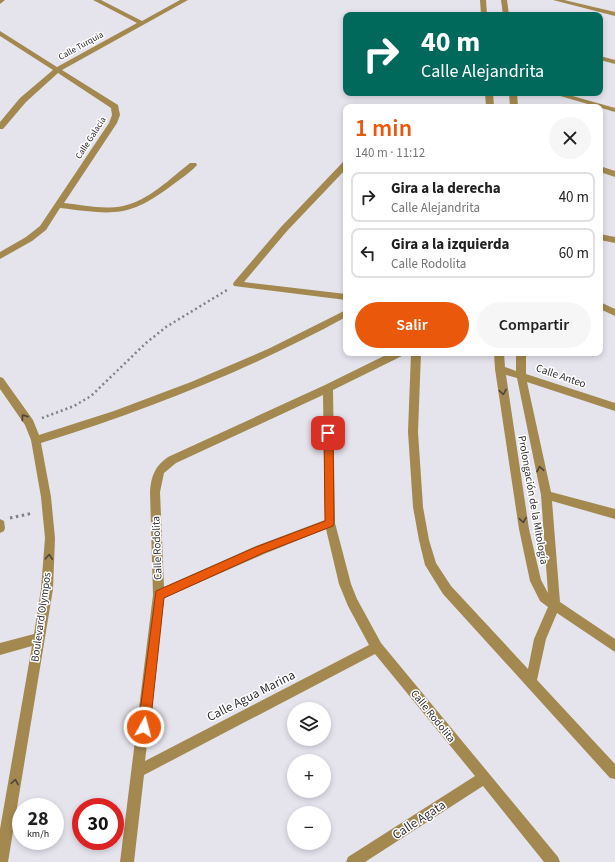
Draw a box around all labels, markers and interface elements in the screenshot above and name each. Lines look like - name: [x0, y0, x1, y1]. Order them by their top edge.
- text: 40 m: [421, 22, 480, 62]
- street label: Calle Turquia: [56, 28, 106, 64]
- icon: right: [355, 28, 407, 80]
- text: Calle Alejandrita: [421, 59, 544, 84]
- text: 1 min: [355, 111, 412, 146]
- street label: Calle Galacia: [72, 114, 110, 162]
- button: close: [549, 117, 591, 159]
- text: 140 m · 11:12: [355, 144, 425, 162]
- text: Gira a la derecha: [391, 178, 501, 199]
- icon: right: [357, 186, 379, 208]
- text: 40 m: [559, 187, 589, 208]
- text: Calle Alejandrita: [391, 199, 480, 217]
- text: Gira a la izquierda: [391, 234, 510, 255]
- icon: left: [357, 242, 379, 264]
- text: 60 m: [559, 243, 589, 264]
- text: Calle Rodolita: [391, 255, 466, 273]
- button: Salir: [355, 302, 469, 348]
- button: Compartir: [477, 302, 591, 348]
- street label: Calle Anteo: [534, 360, 588, 392]
- one-way arrow: [498, 389, 507, 395]
- one-way arrow: [22, 414, 29, 421]
- pin: [311, 416, 345, 450]
- icon: arrive: [317, 422, 339, 444]
- street label: Prolongación de la Mitología: [514, 434, 552, 566]
- one-way arrow: [537, 466, 545, 473]
- street label: Calle Rodolita: [148, 516, 166, 580]
- one-way arrow: [518, 517, 527, 523]
- one-way arrow: [44, 554, 53, 560]
- street label: Boulevard Olympos: [27, 571, 55, 663]
- street label: Calle Agua Marina: [204, 666, 298, 726]
- street label: Calle Rodolita: [407, 686, 459, 746]
- map controls: [287, 702, 331, 850]
- button: layers: [287, 702, 331, 746]
- position arrow: [123, 706, 165, 748]
- button: +: [287, 754, 331, 798]
- one-way arrow: [10, 779, 19, 785]
- street label: Calle Agata: [389, 796, 449, 844]
- speed limit sign: 30: [72, 798, 124, 850]
- text: 28: [27, 805, 49, 833]
- button: −: [287, 806, 331, 850]
- text: km/h: [27, 827, 49, 841]

